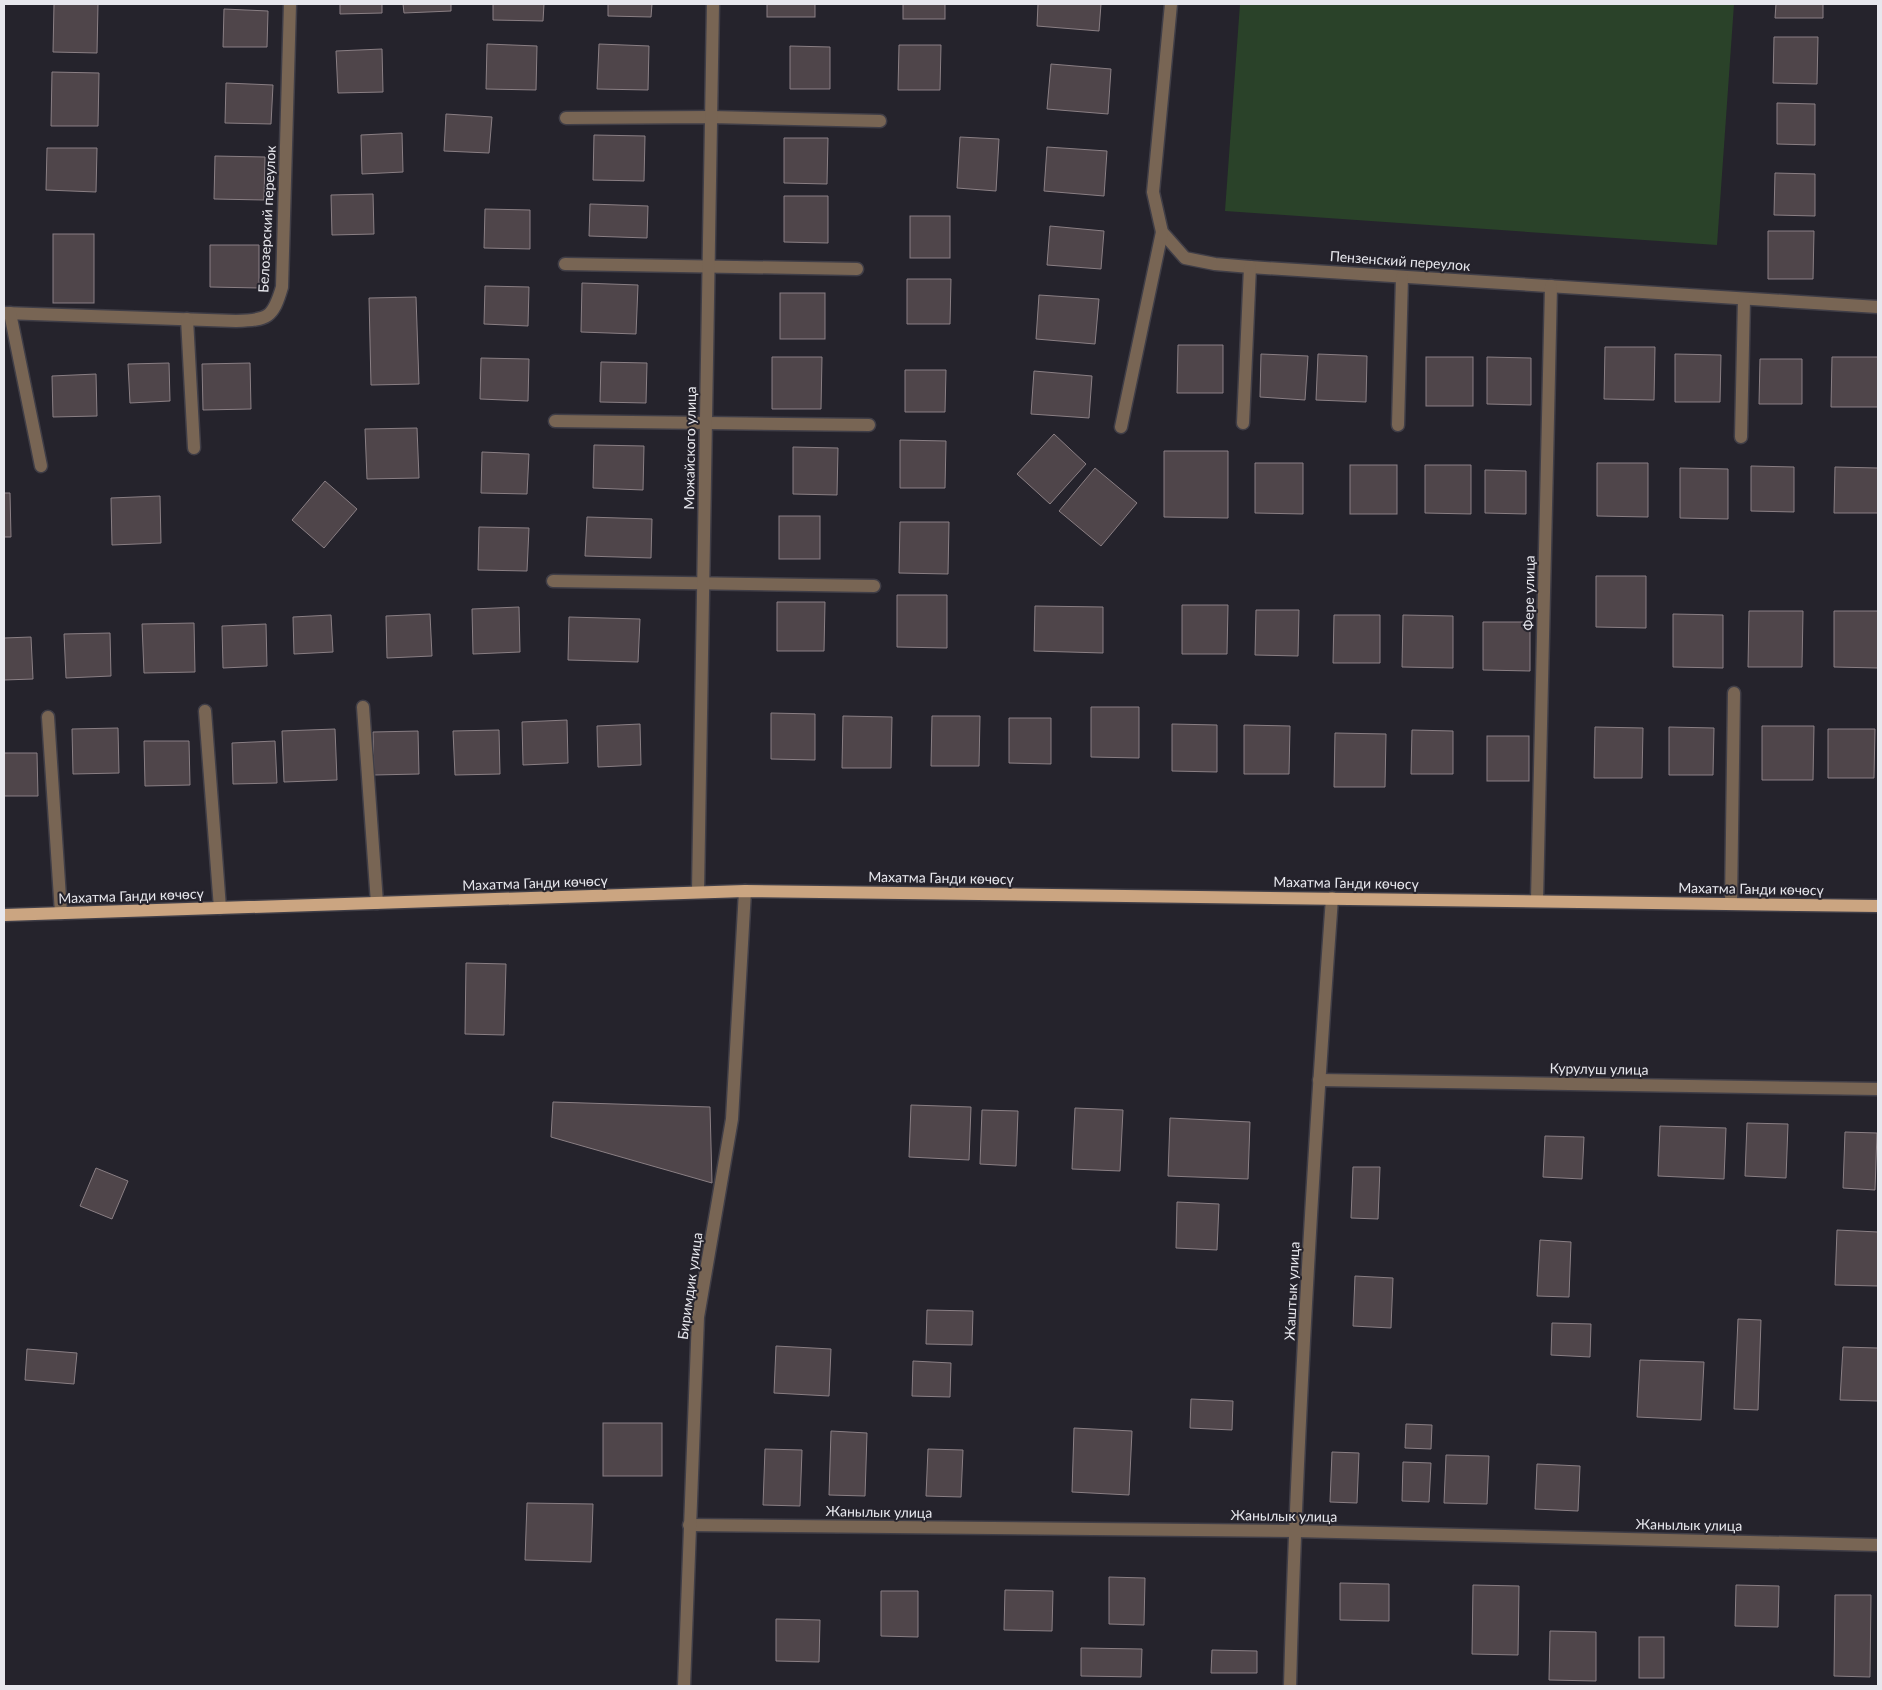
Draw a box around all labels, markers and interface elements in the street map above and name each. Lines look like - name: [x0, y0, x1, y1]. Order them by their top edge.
- street label: Белозерский переулок: [254, 144, 279, 293]
- street label: Пензенский переулок: [1329, 247, 1472, 274]
- street label: Можайского улица: [680, 386, 699, 510]
- street label: Фере улица: [1519, 555, 1538, 631]
- street label: Махатма Ганди көчөсү: [868, 868, 1015, 887]
- street label: Махатма Ганди көчөсү: [462, 871, 609, 894]
- street label: Махатма Ганди көчөсү: [1273, 873, 1420, 892]
- street label: Махатма Ганди көчөсү: [1678, 879, 1825, 898]
- street label: Махатма Ганди көчөсү: [58, 884, 205, 907]
- street label: Курулуш улица: [1549, 1059, 1649, 1078]
- street label: Биримдик улица: [674, 1231, 705, 1341]
- street label: Жаштык улица: [1280, 1241, 1303, 1341]
- street label: Жанылык улица: [826, 1502, 933, 1521]
- street label: Жанылык улица: [1231, 1506, 1338, 1525]
- street label: Жанылык улица: [1636, 1515, 1743, 1534]

